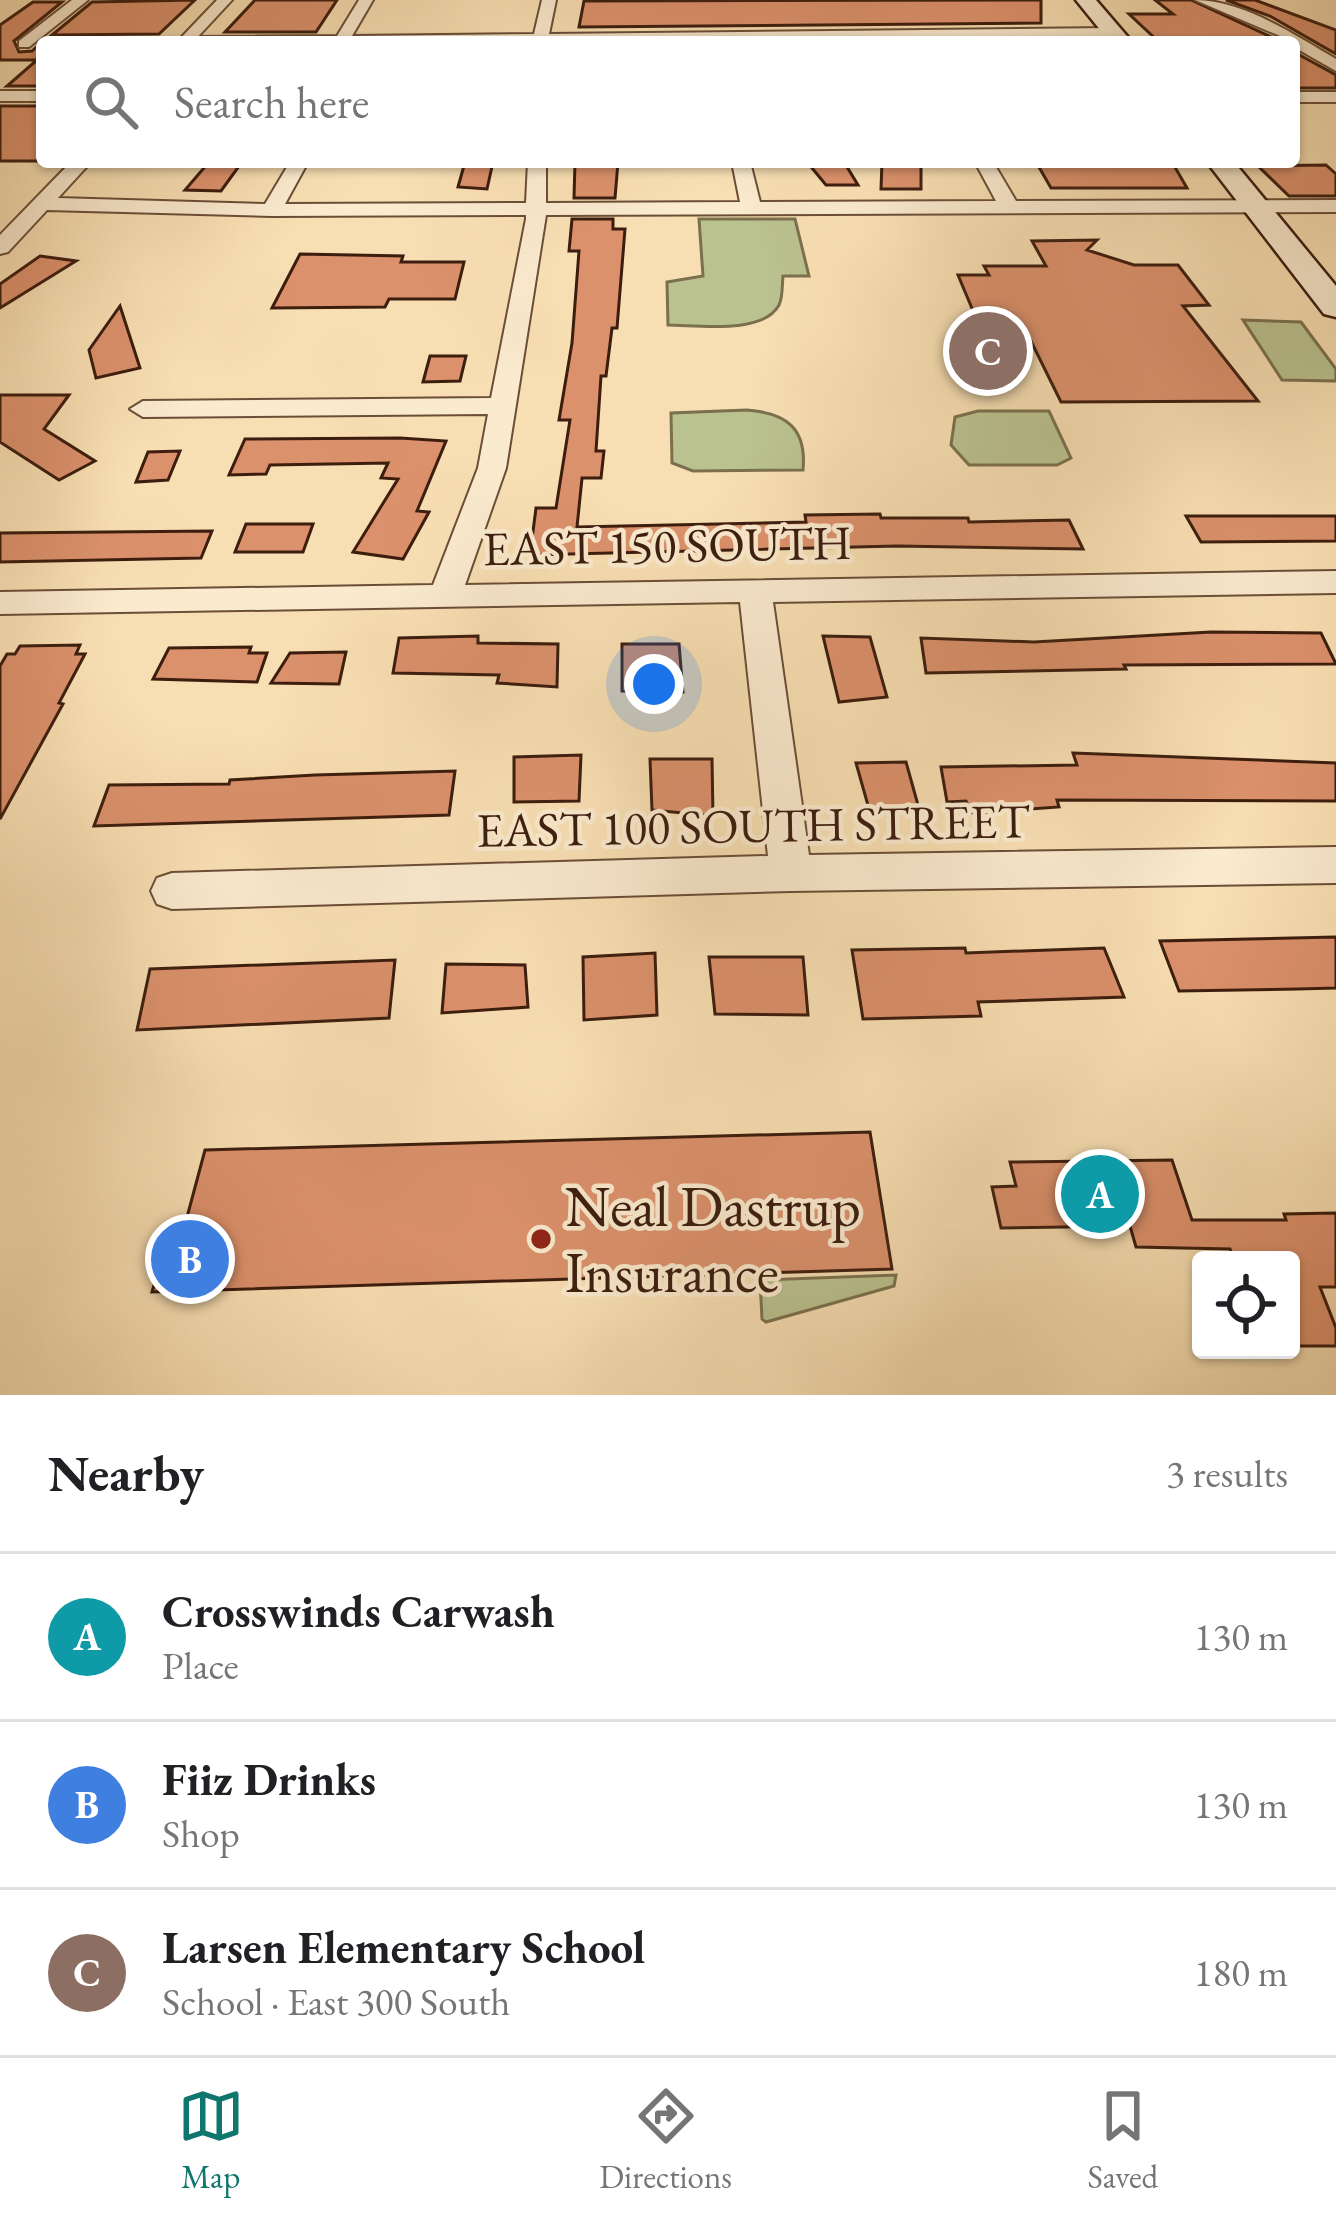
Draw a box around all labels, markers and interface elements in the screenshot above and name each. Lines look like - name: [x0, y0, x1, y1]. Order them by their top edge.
- search box: [36, 36, 1300, 168]
- icon: search: [78, 69, 144, 135]
- text: Search here: [174, 73, 369, 131]
- pin: C: [949, 306, 1027, 396]
- street label: EAST 150 SOUTH: [482, 511, 852, 579]
- your location: [624, 654, 684, 714]
- street label: EAST 100 SOUTH STREET: [476, 789, 1031, 861]
- pin: A: [1061, 1149, 1139, 1239]
- place label: Neal Dastrup Insurance: [565, 1169, 861, 1309]
- pin: B: [151, 1214, 229, 1304]
- marker: Neal Dastrup Insurance: [528, 1226, 554, 1252]
- map controls: [1192, 1251, 1300, 1359]
- button: locate: [1192, 1251, 1300, 1359]
- text: Nearby: [48, 1440, 204, 1506]
- text: 3 results: [1166, 1448, 1288, 1499]
- text: Crosswinds Carwash: [162, 1582, 555, 1640]
- text: A: [73, 1611, 101, 1662]
- text: 130 m: [1194, 1611, 1288, 1662]
- text: Place: [162, 1640, 239, 1691]
- text: Fiiz Drinks: [162, 1750, 376, 1808]
- text: B: [75, 1779, 99, 1830]
- text: 130 m: [1194, 1779, 1288, 1830]
- text: Shop: [162, 1808, 240, 1859]
- text: Larsen Elementary School: [162, 1918, 645, 1976]
- text: C: [73, 1947, 101, 1998]
- text: 180 m: [1194, 1947, 1288, 1998]
- text: School · East 300 South: [162, 1976, 510, 2027]
- tab: Map: [178, 2083, 244, 2198]
- tab: Directions: [599, 2083, 732, 2198]
- tab: Saved: [1088, 2083, 1158, 2198]

